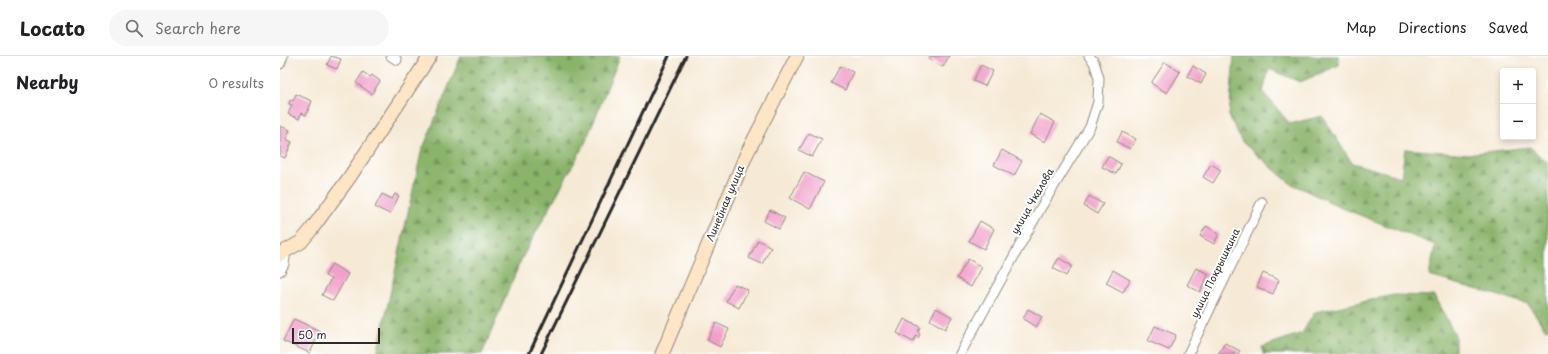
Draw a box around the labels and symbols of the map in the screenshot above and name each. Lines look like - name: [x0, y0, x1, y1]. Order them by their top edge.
- street label: Линейная улица: [702, 162, 748, 243]
- street label: улица Чкалова: [1007, 164, 1057, 237]
- street label: улица Покрышкина: [1186, 225, 1243, 320]
- scale bar: [292, 326, 380, 345]

